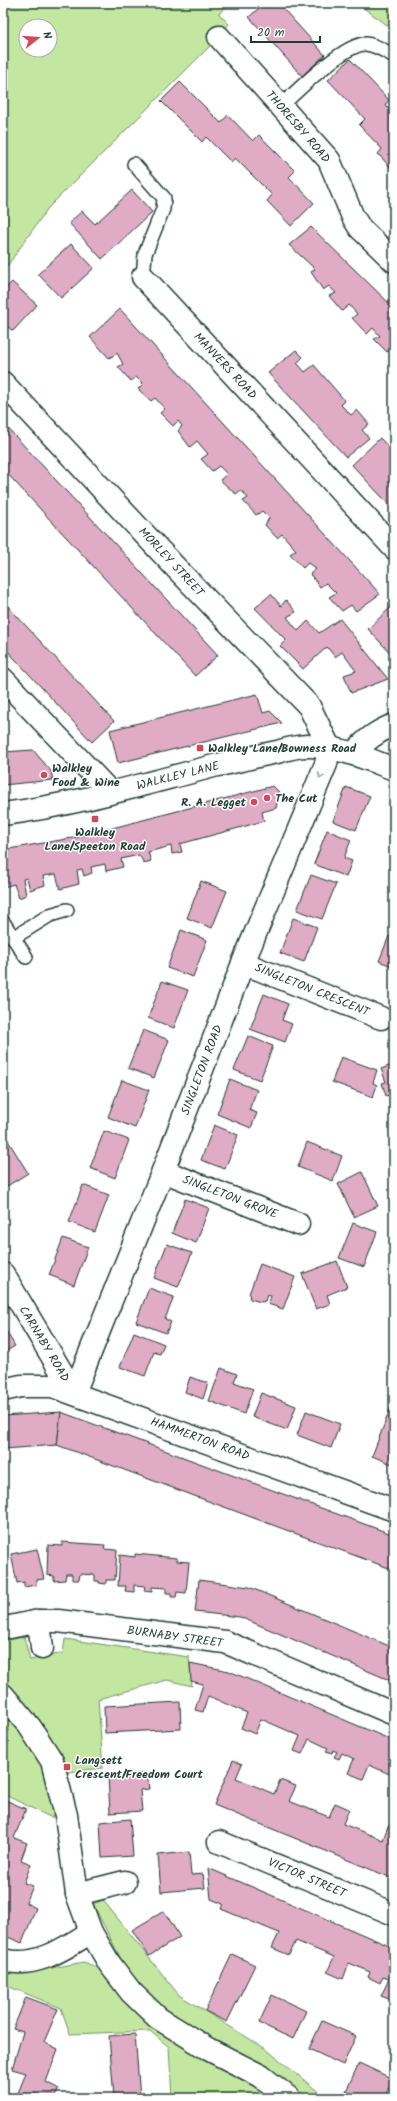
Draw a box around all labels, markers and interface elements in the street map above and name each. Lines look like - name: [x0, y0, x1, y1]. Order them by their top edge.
- north arrow: [18, 18, 58, 58]
- scale bar: [251, 18, 320, 44]
- text: 20 m: [257, 23, 285, 42]
- text: N: [37, 29, 56, 41]
- street label: THORESBY ROAD: [261, 86, 335, 168]
- street label: MANVERS ROAD: [189, 328, 261, 404]
- street label: MORLEY STREET: [134, 523, 209, 602]
- place label: Walkley Lane/Bowness Road: [208, 739, 357, 758]
- marker: Walkley Lane/Bowness Road: [195, 743, 205, 753]
- street label: WALKLEY LANE: [135, 756, 222, 795]
- place label: Walkley Food & Wine: [52, 759, 120, 792]
- marker: Walkley Food & Wine: [39, 770, 49, 780]
- one-way arrow: [318, 772, 326, 779]
- place label: The Cut: [275, 789, 318, 808]
- place label: R. A. Legget: [181, 793, 247, 812]
- marker: The Cut: [262, 793, 272, 803]
- marker: R. A. Legget: [249, 797, 259, 807]
- marker: Walkley Lane/Speeton Road: [90, 814, 100, 824]
- place label: Walkley Lane/Speeton Road: [45, 823, 146, 856]
- street label: SINGLETON CRESCENT: [252, 958, 374, 1022]
- street label: SINGLETON ROAD: [176, 1022, 228, 1118]
- street label: SINGLETON GROVE: [179, 1170, 281, 1224]
- street label: CARNABY ROAD: [14, 1302, 74, 1386]
- street label: HAMMERTON ROAD: [148, 1412, 253, 1466]
- street label: BURNABY STREET: [126, 1621, 226, 1653]
- place label: Langsett Crescent/Freedom Court: [75, 1751, 203, 1784]
- marker: Langsett Crescent/Freedom Court: [62, 1762, 72, 1772]
- street label: VICTOR STREET: [265, 1853, 350, 1904]

